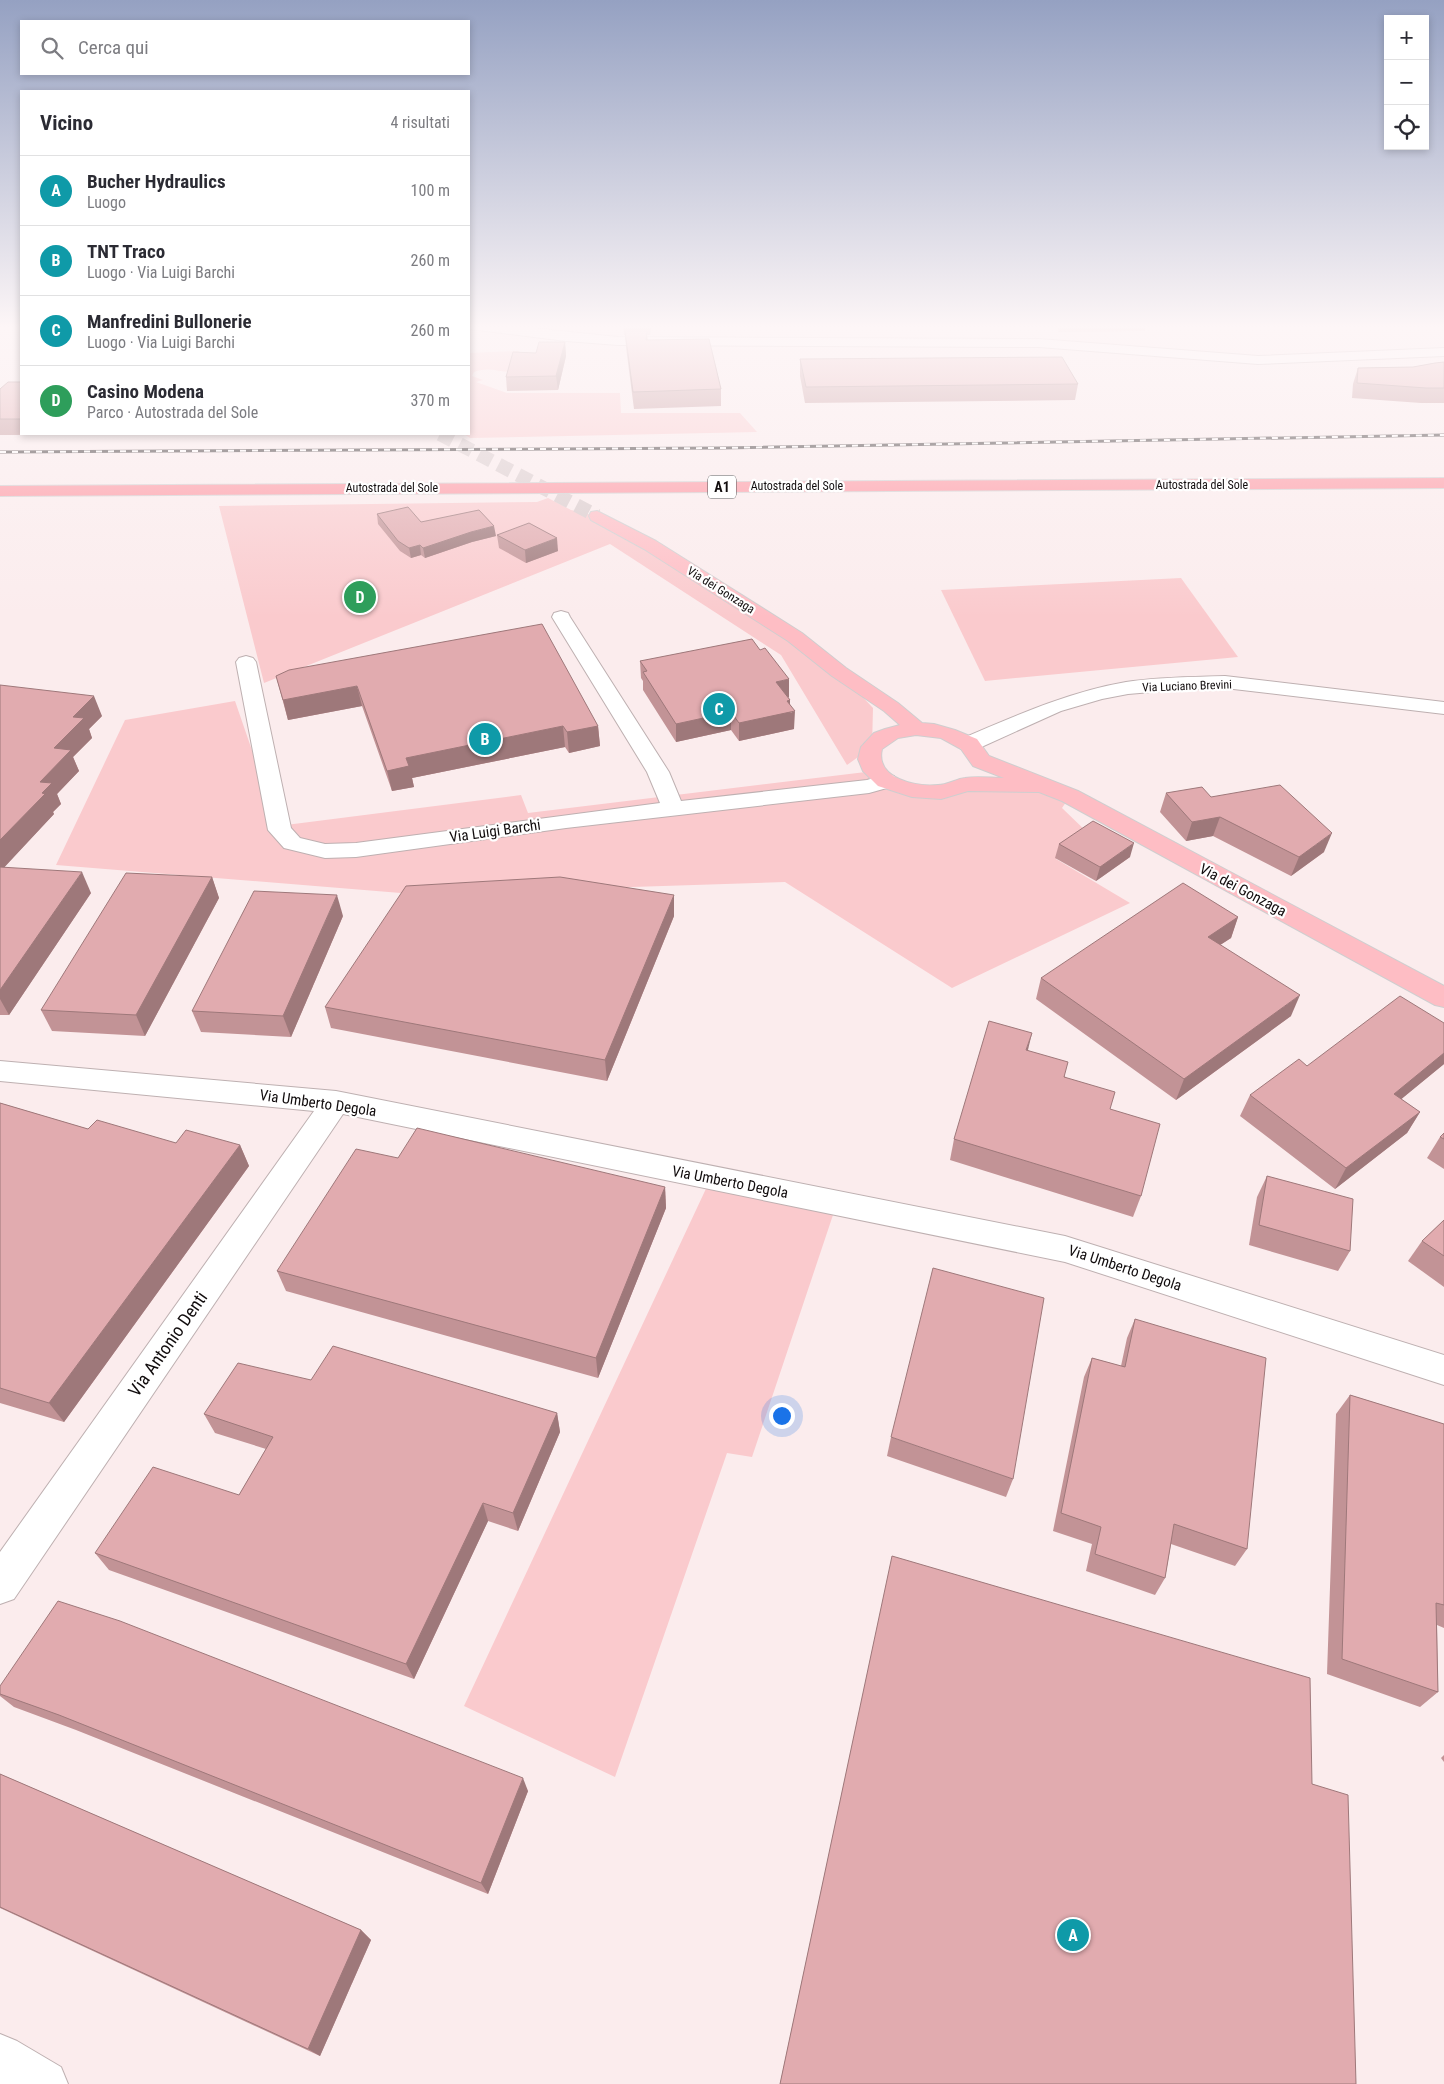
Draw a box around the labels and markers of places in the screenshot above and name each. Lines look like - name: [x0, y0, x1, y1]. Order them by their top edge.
- pin: D: [344, 578, 376, 616]
- pin: C: [703, 690, 735, 728]
- pin: B: [469, 720, 501, 758]
- pin: A: [1057, 1916, 1089, 1954]

